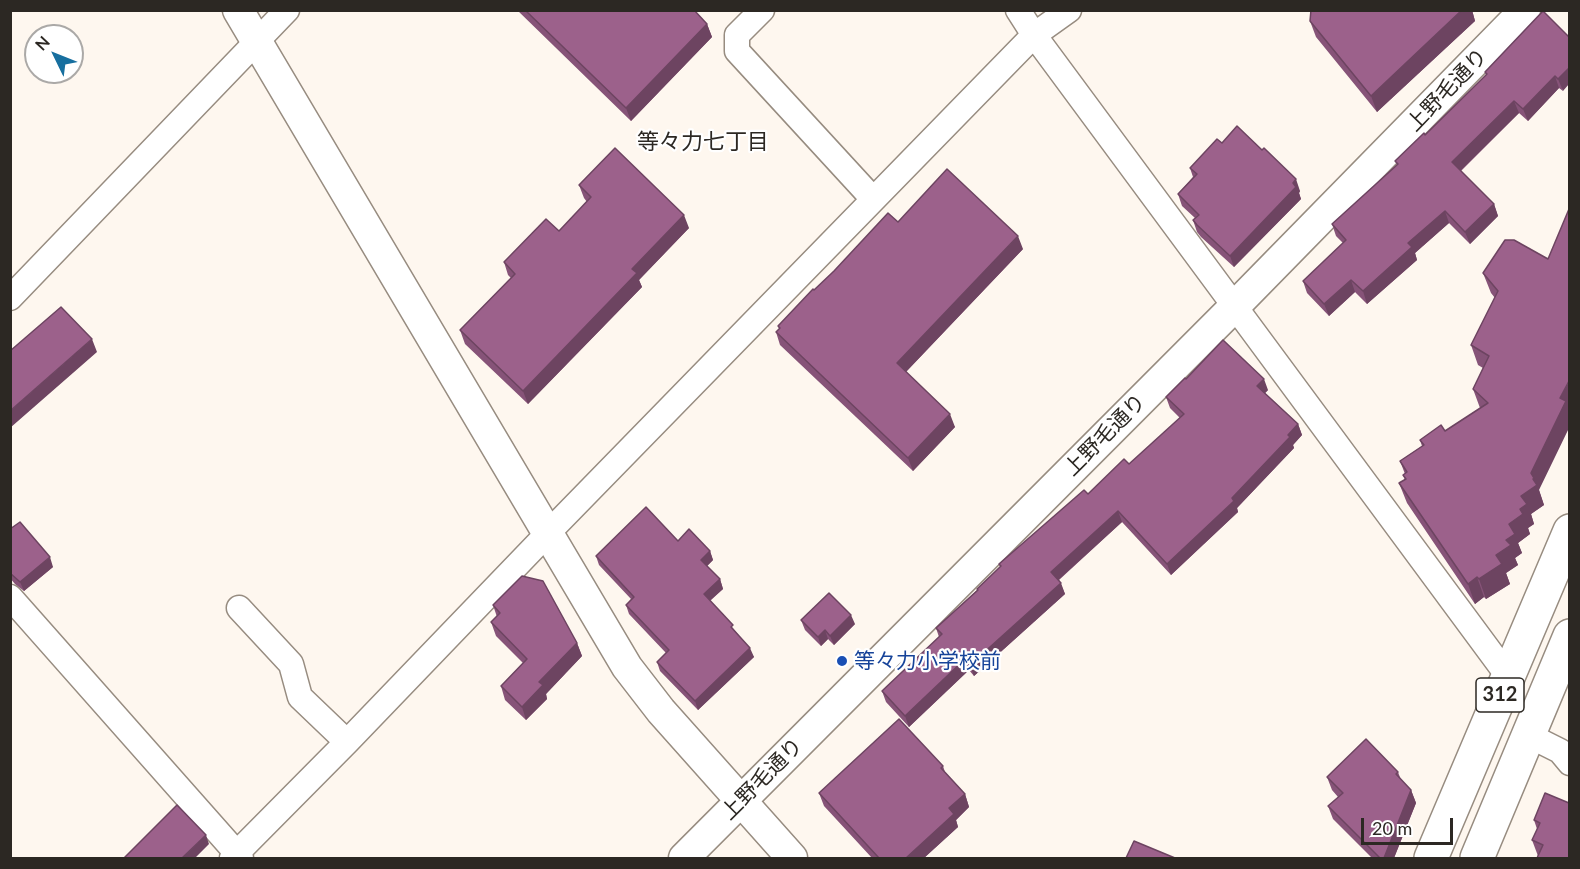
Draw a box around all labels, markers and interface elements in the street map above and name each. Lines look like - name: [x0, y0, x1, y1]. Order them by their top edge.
- north arrow: [24, 24, 84, 84]
- text: N: [31, 32, 53, 54]
- street label: 上野毛通り: [1401, 43, 1493, 137]
- district label: 等々力七丁目: [637, 129, 769, 155]
- street label: 上野毛通り: [1059, 389, 1151, 481]
- place label: 等々力小学校前: [854, 648, 1001, 674]
- marker: 等々力小学校前: [835, 654, 849, 668]
- road number: 312: [1476, 678, 1524, 712]
- street label: 上野毛通り: [716, 733, 808, 825]
- scale bar: [1364, 806, 1456, 844]
- text: 20 m: [1372, 817, 1412, 839]

